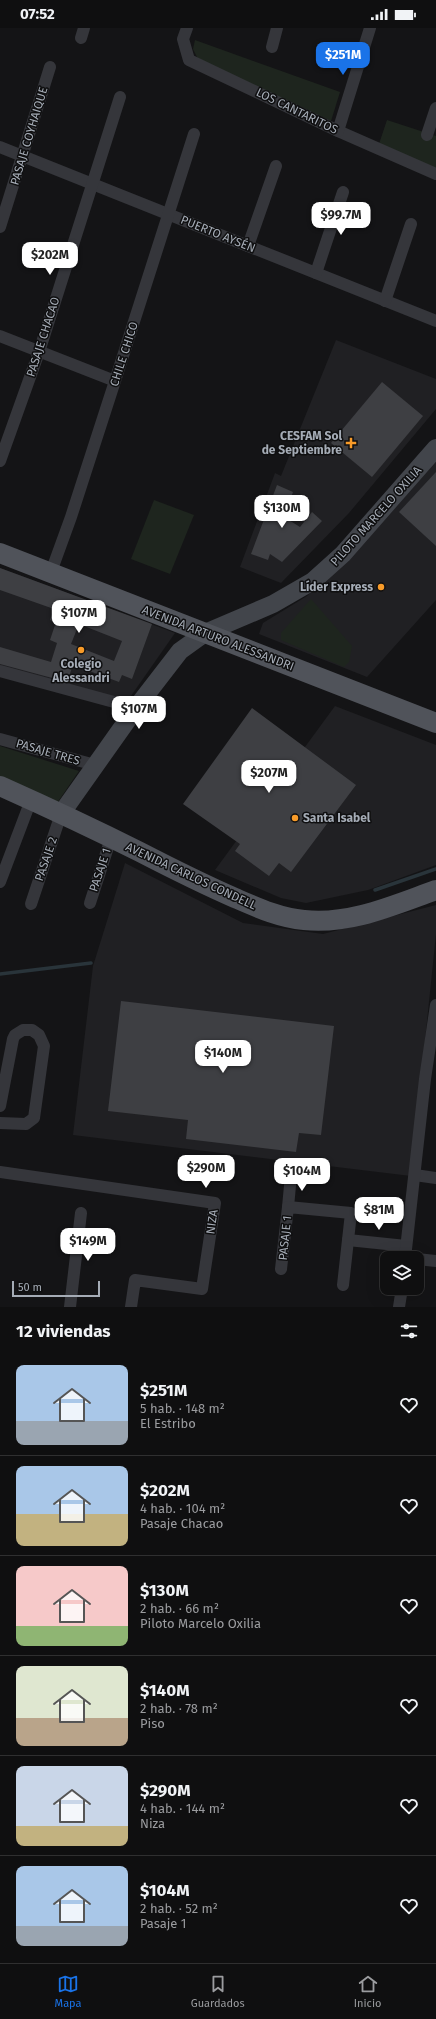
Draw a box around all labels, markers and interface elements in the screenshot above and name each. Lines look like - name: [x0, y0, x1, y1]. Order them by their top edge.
- text: 07:52: [20, 5, 55, 23]
- pin: $251M: [315, 42, 371, 76]
- text: $251M: [325, 47, 361, 62]
- street label: PASAJE COYHAIQUE: [7, 85, 51, 187]
- street label: LOS CANTARITOS: [254, 85, 341, 137]
- pin: $99.7M: [308, 202, 374, 236]
- text: $99.7M: [321, 207, 361, 222]
- street label: PUERTO AYSÉN: [179, 212, 258, 255]
- pin: $202M: [22, 242, 78, 276]
- text: $202M: [31, 247, 69, 262]
- street label: PASAJE CHACAO: [23, 295, 63, 379]
- street label: CHILE CHICO: [107, 320, 141, 388]
- place label: CESFAM Sol de Septiembre: [262, 429, 342, 457]
- marker: CESFAM Sol de Septiembre: [345, 437, 357, 449]
- street label: PILOTO MARCELO OXILIA: [328, 463, 424, 569]
- pin: $130M: [254, 495, 310, 529]
- text: $130M: [263, 500, 301, 515]
- place label: Líder Express: [300, 580, 373, 594]
- marker: Líder Express: [376, 582, 386, 592]
- pin: $107M: [51, 600, 107, 634]
- street label: AVENIDA ARTURO ALESSANDRI: [140, 603, 296, 673]
- text: $107M: [61, 605, 97, 620]
- marker: Colegio Alessandri: [76, 645, 86, 655]
- place label: Colegio Alessandri: [51, 657, 110, 685]
- pin: $107M: [111, 696, 167, 730]
- text: $107M: [121, 701, 157, 716]
- street label: PASAJE TRES: [14, 736, 82, 768]
- pin: $207M: [241, 760, 297, 794]
- text: $207M: [250, 765, 288, 780]
- place label: Santa Isabel: [303, 811, 371, 825]
- marker: Santa Isabel: [290, 813, 300, 823]
- street label: PASAJE 2: [32, 835, 60, 883]
- street label: AVENIDA CARLOS CONDELL: [123, 840, 259, 912]
- street label: PASAJE 1: [86, 846, 114, 894]
- pin: $140M: [195, 1040, 251, 1074]
- text: $140M: [204, 1045, 242, 1060]
- pin: $290M: [178, 1155, 234, 1189]
- pin: $104M: [274, 1158, 330, 1192]
- text: $290M: [187, 1160, 225, 1175]
- text: $104M: [283, 1163, 321, 1178]
- pin: $81M: [355, 1197, 403, 1231]
- text: $81M: [364, 1202, 394, 1217]
- street label: NIZA: [203, 1209, 221, 1235]
- street label: PASAJE 1: [276, 1215, 294, 1261]
- pin: $149M: [60, 1228, 116, 1262]
- text: $149M: [69, 1233, 107, 1248]
- map controls: [380, 1251, 424, 1295]
- button: layers: [380, 1251, 424, 1295]
- scale bar: [12, 1279, 100, 1298]
- text: 50 m: [18, 1281, 42, 1294]
- icon: filters: [398, 1320, 420, 1342]
- text: 12 viviendas: [16, 1321, 111, 1342]
- text: $251M: [140, 1380, 187, 1401]
- icon: home: [48, 1381, 96, 1429]
- icon: heart: [398, 1394, 420, 1416]
- text: 5 hab. · 148 m²: [140, 1401, 225, 1416]
- text: El Estribo: [140, 1416, 196, 1431]
- text: $202M: [140, 1480, 190, 1501]
- icon: home: [48, 1482, 96, 1530]
- icon: heart: [398, 1495, 420, 1517]
- text: 4 hab. · 104 m²: [140, 1501, 225, 1516]
- text: Pasaje Chacao: [140, 1516, 223, 1531]
- text: $130M: [140, 1580, 189, 1601]
- icon: home: [48, 1582, 96, 1630]
- icon: heart: [398, 1595, 420, 1617]
- text: 2 hab. · 66 m²: [140, 1601, 219, 1616]
- text: Piloto Marcelo Oxilia: [140, 1616, 261, 1631]
- text: $140M: [140, 1680, 190, 1701]
- icon: home: [48, 1682, 96, 1730]
- icon: heart: [398, 1695, 420, 1717]
- text: 2 hab. · 78 m²: [140, 1701, 218, 1716]
- text: Piso: [140, 1716, 165, 1731]
- text: $290M: [140, 1780, 191, 1801]
- icon: home: [48, 1782, 96, 1830]
- icon: heart: [398, 1795, 420, 1817]
- text: 4 hab. · 144 m²: [140, 1801, 225, 1816]
- text: Niza: [140, 1816, 165, 1831]
- text: $104M: [140, 1880, 190, 1901]
- icon: home: [48, 1882, 96, 1930]
- icon: heart: [398, 1895, 420, 1917]
- text: 2 hab. · 52 m²: [140, 1901, 218, 1916]
- text: Pasaje 1: [140, 1916, 186, 1931]
- tab: Mapa: [55, 1973, 82, 2010]
- tab: Guardados: [191, 1973, 245, 2010]
- tab: Inicio: [354, 1973, 381, 2010]

